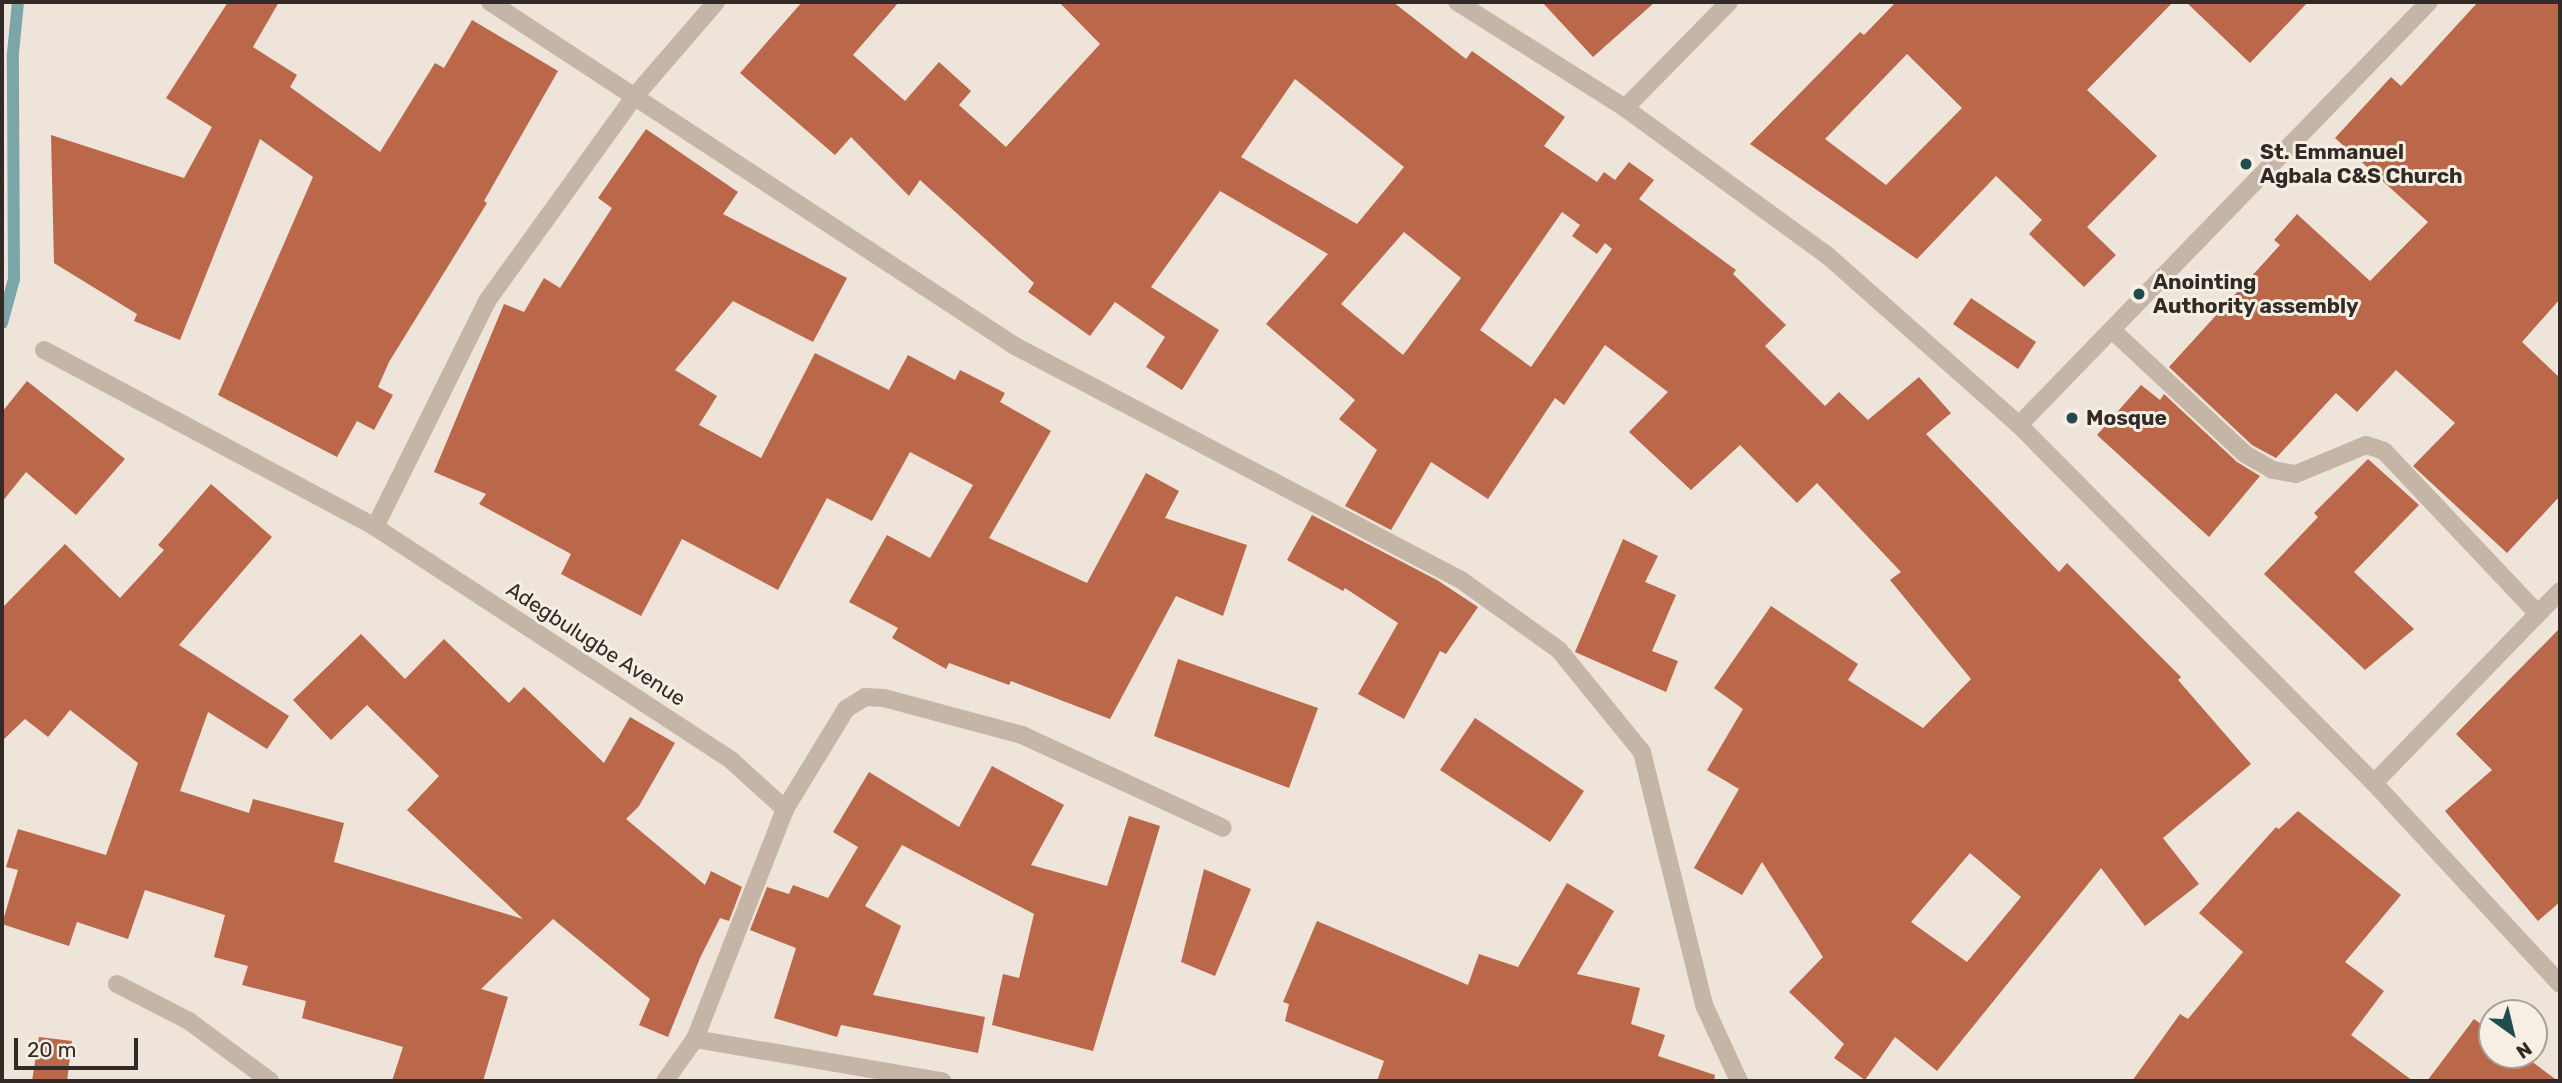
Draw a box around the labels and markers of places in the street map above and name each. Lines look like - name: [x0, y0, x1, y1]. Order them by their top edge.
- place label: St. Emmanuel Agbala C&S Church: [2260, 139, 2463, 189]
- marker: St. Emmanuel Agbala C&S Church: [2238, 156, 2254, 172]
- place label: Anointing Authority assembly: [2153, 269, 2359, 319]
- marker: Anointing Authority assembly: [2131, 286, 2147, 302]
- place label: Mosque: [2086, 405, 2167, 431]
- marker: Mosque: [2064, 410, 2080, 426]

